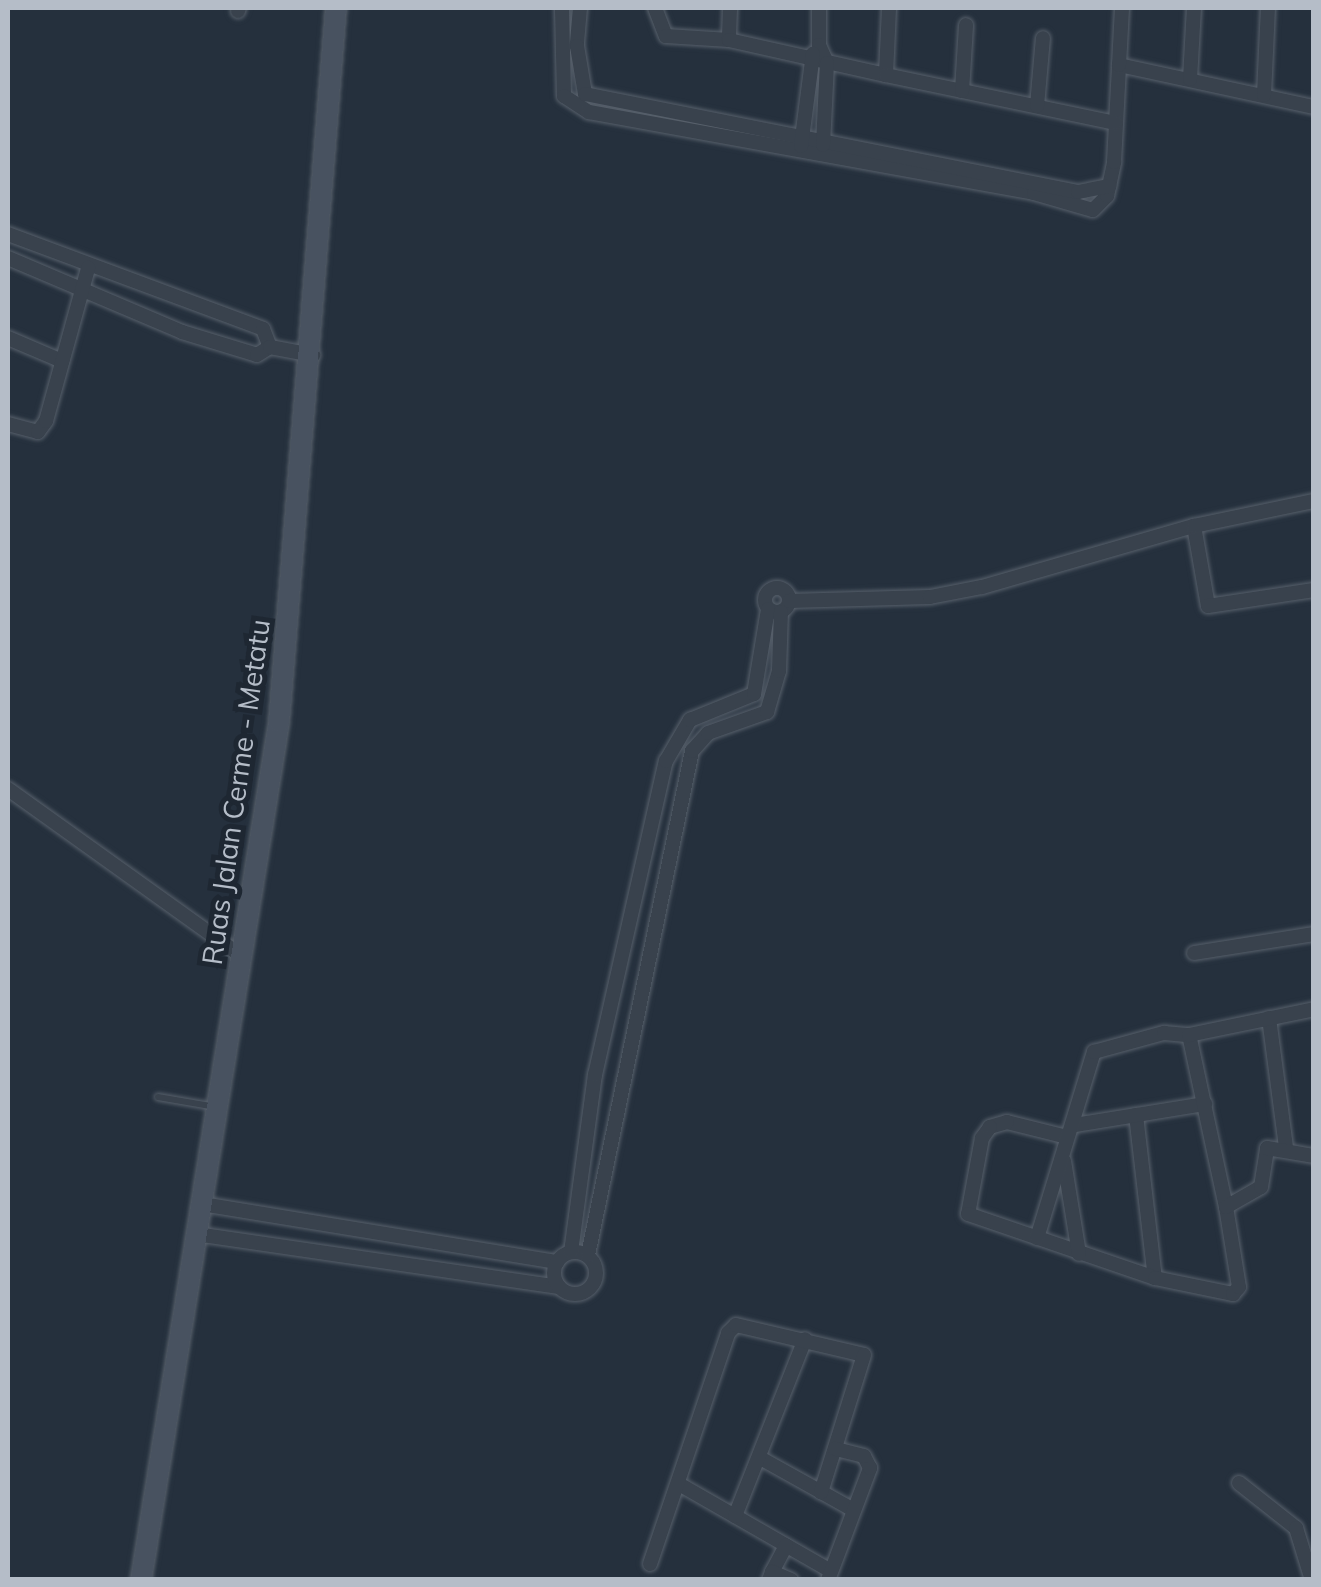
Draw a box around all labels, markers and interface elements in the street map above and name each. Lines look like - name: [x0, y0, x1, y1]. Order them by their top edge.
- street label: Ruas Jalan Cerme - Metatu: [195, 617, 277, 967]

